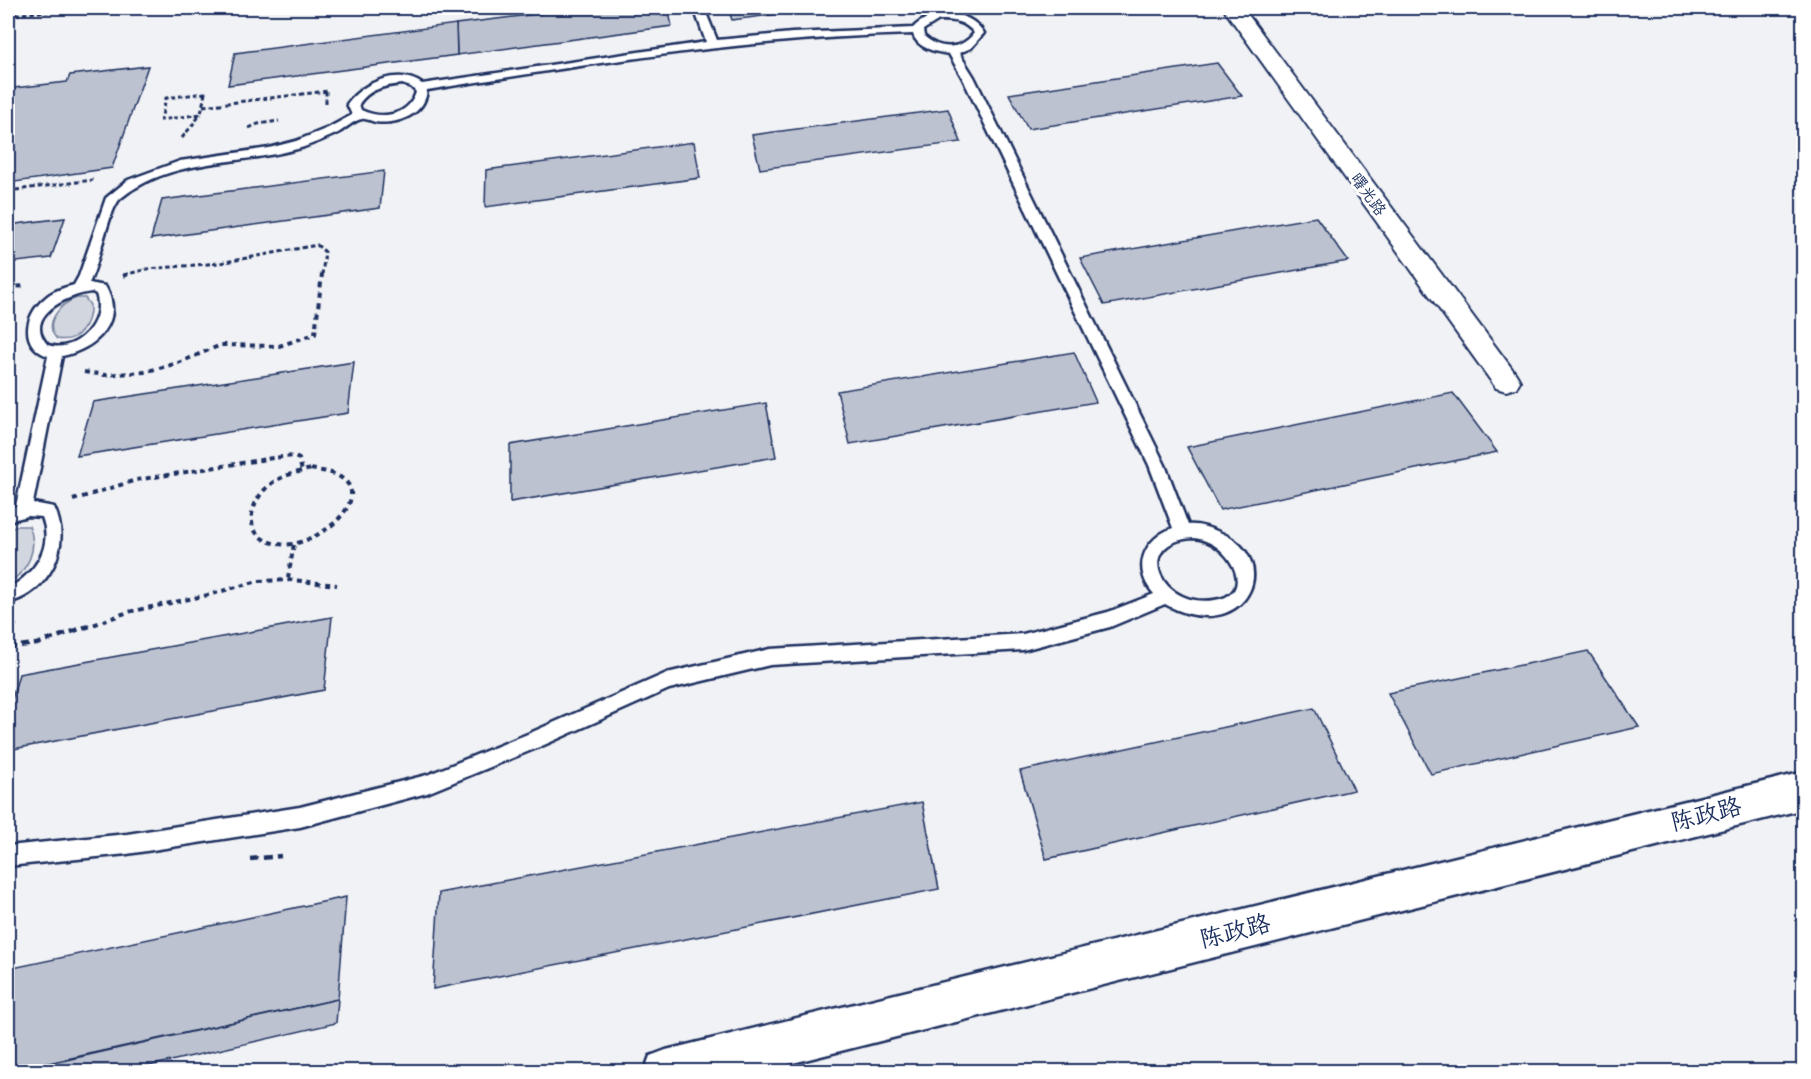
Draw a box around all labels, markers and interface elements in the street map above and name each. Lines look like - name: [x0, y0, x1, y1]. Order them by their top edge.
- street label: 曙光路: [1344, 169, 1390, 222]
- street label: 陈政路: [1668, 792, 1746, 842]
- street label: 陈政路: [1197, 909, 1275, 959]

